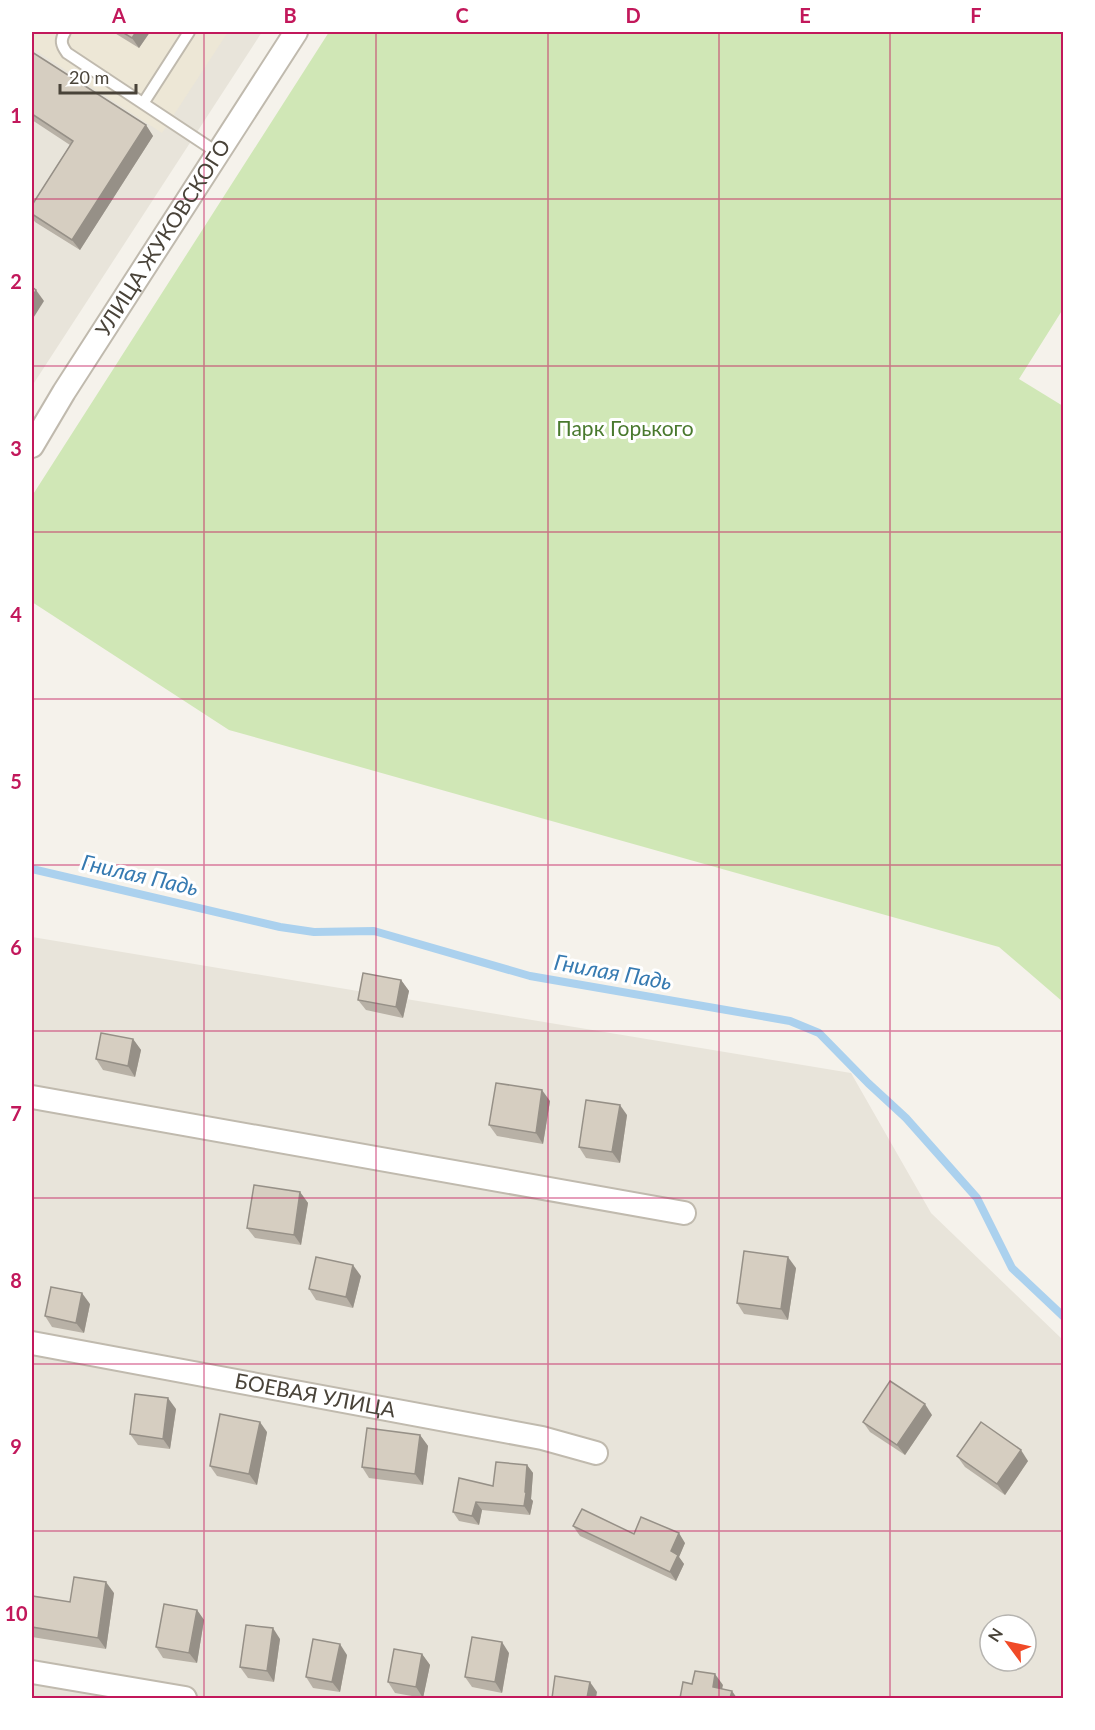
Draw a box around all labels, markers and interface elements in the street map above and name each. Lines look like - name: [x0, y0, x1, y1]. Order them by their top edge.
- text: A: [111, 3, 126, 27]
- text: B: [283, 3, 297, 27]
- text: C: [455, 3, 469, 27]
- text: D: [625, 3, 641, 27]
- text: E: [799, 3, 811, 27]
- text: F: [970, 3, 982, 27]
- scale bar: [60, 57, 136, 95]
- text: 20 m: [69, 66, 109, 88]
- text: 1: [10, 103, 22, 127]
- street label: УЛИЦА ЖУКОВСКОГО: [89, 134, 235, 340]
- text: 2: [10, 269, 22, 293]
- park label: Парк Горького: [556, 415, 694, 440]
- text: 3: [10, 436, 22, 460]
- text: 4: [10, 602, 22, 626]
- text: 5: [10, 769, 22, 793]
- water label: Гнилая Падь: [79, 848, 201, 901]
- text: 6: [10, 935, 22, 959]
- water label: Гнилая Падь: [552, 948, 674, 995]
- text: 7: [10, 1101, 22, 1125]
- text: 8: [10, 1268, 22, 1292]
- street label: БОЕВАЯ УЛИЦА: [233, 1367, 398, 1422]
- text: 9: [10, 1434, 22, 1458]
- text: 10: [4, 1601, 28, 1625]
- north arrow: [978, 1613, 1038, 1673]
- text: N: [984, 1624, 1006, 1645]

